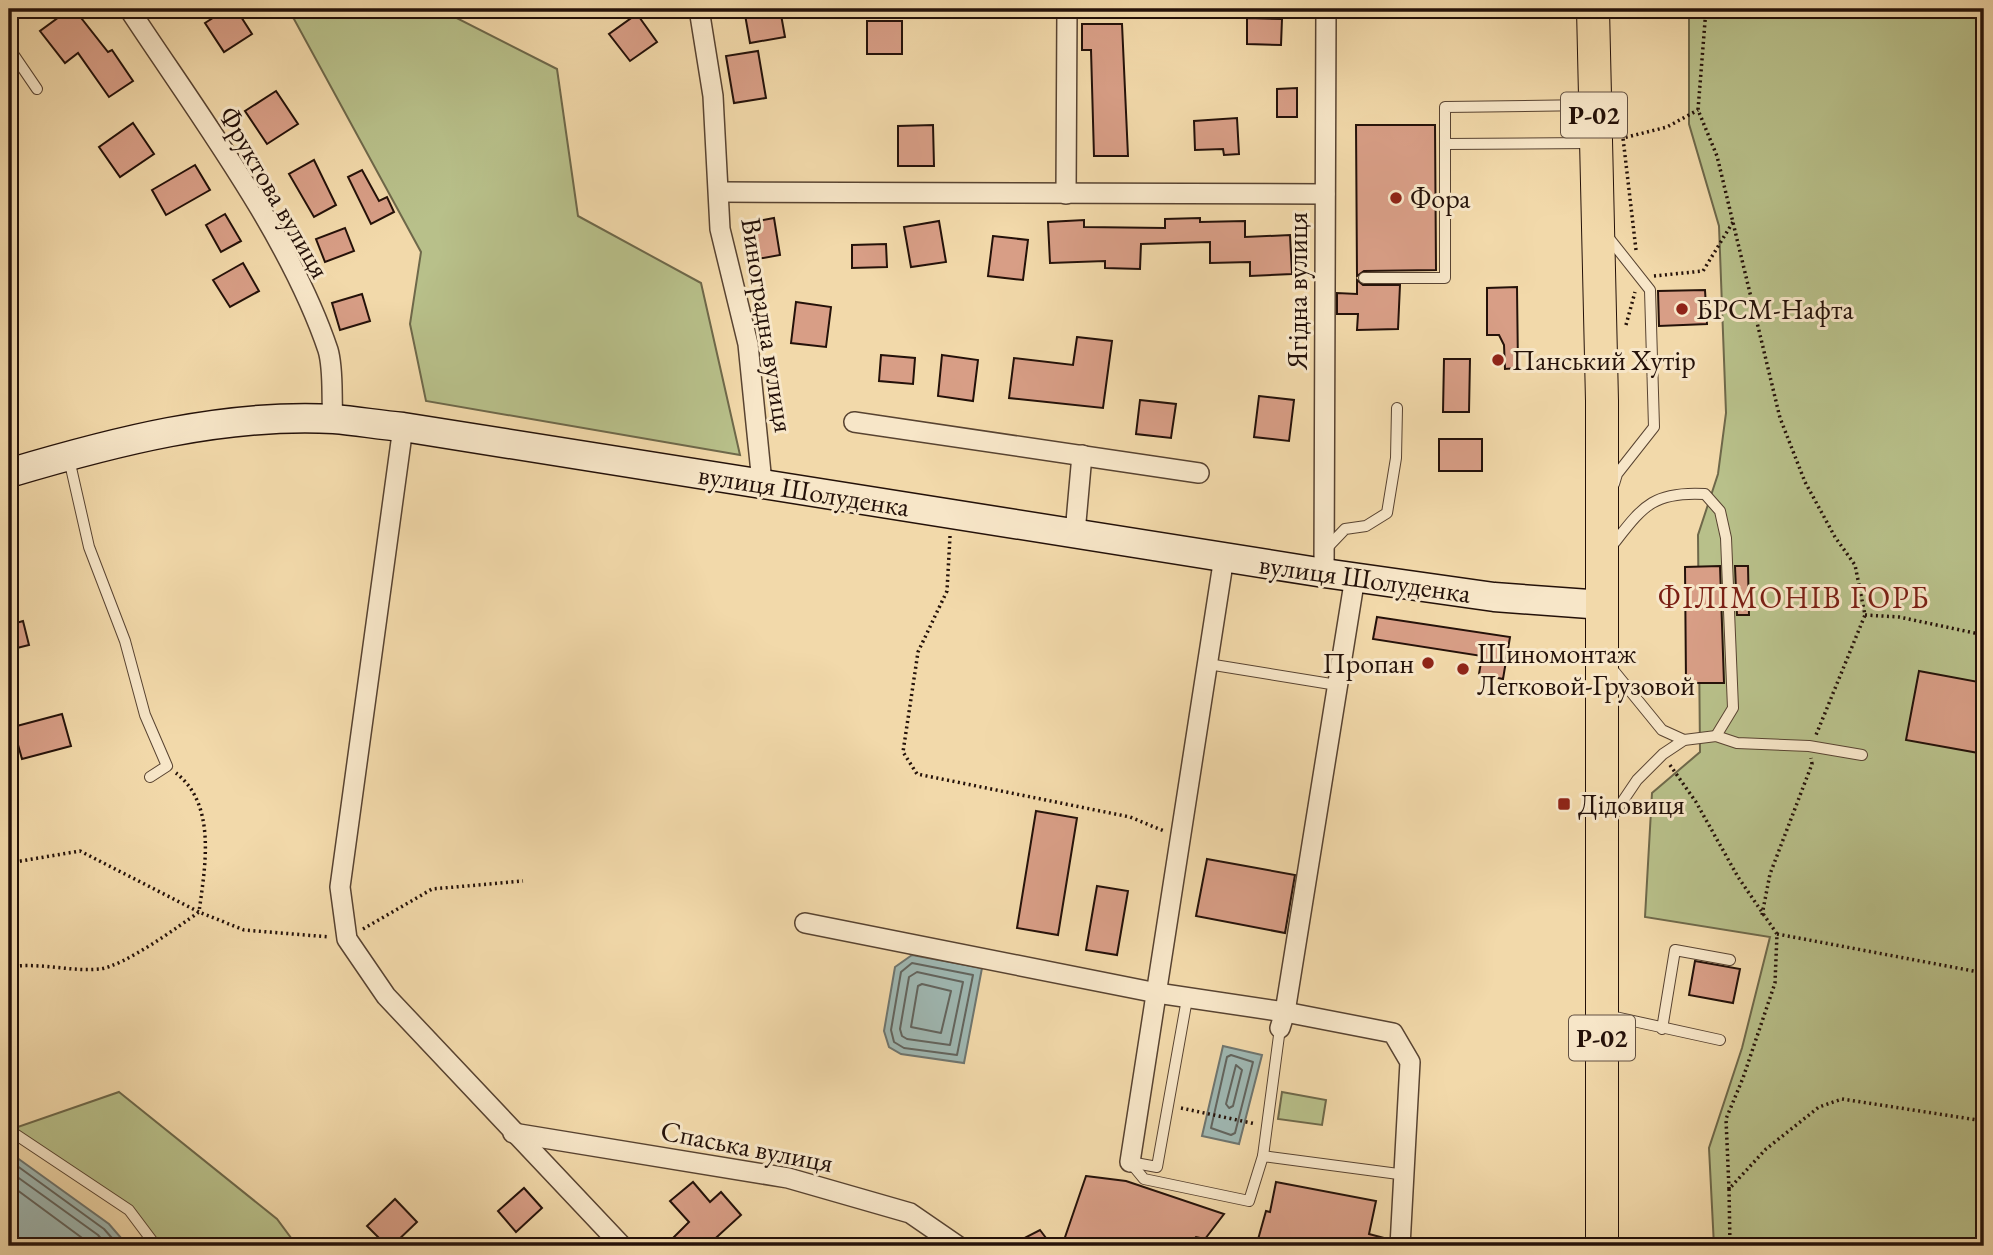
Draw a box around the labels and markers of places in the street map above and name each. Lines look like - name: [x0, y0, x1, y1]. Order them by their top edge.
- place label: Фора: [1410, 180, 1471, 216]
- marker: Фора: [1388, 190, 1404, 206]
- place label: БРСМ-Нафта: [1696, 291, 1854, 327]
- marker: БРСМ-Нафта: [1674, 301, 1690, 317]
- place label: Панський Хутір: [1512, 342, 1696, 378]
- marker: Панський Хутір: [1490, 352, 1506, 368]
- place label: Шиномонтаж Легковой-Грузовой: [1477, 635, 1695, 703]
- place label: Пропан: [1323, 645, 1414, 681]
- marker: Пропан: [1420, 655, 1436, 671]
- marker: Шиномонтаж Легковой-Грузовой: [1455, 661, 1471, 677]
- place label: Дідовиця: [1578, 786, 1685, 822]
- marker: Дідовиця: [1556, 796, 1572, 812]

